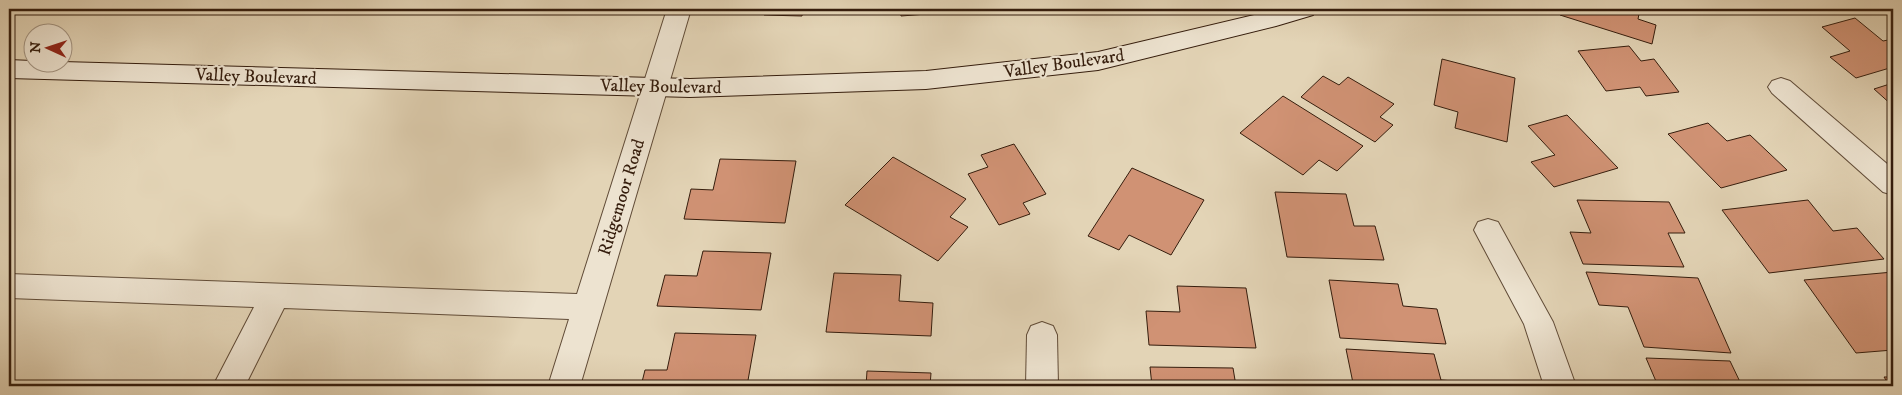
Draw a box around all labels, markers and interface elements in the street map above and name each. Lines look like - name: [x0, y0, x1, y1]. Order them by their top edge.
- north arrow: [22, 22, 72, 72]
- text: N: [27, 41, 45, 54]
- street label: Valley Boulevard: [1002, 45, 1126, 83]
- street label: Valley Boulevard: [194, 64, 317, 90]
- street label: Valley Boulevard: [599, 75, 722, 99]
- street label: Ridgemoor Road: [594, 136, 650, 258]

